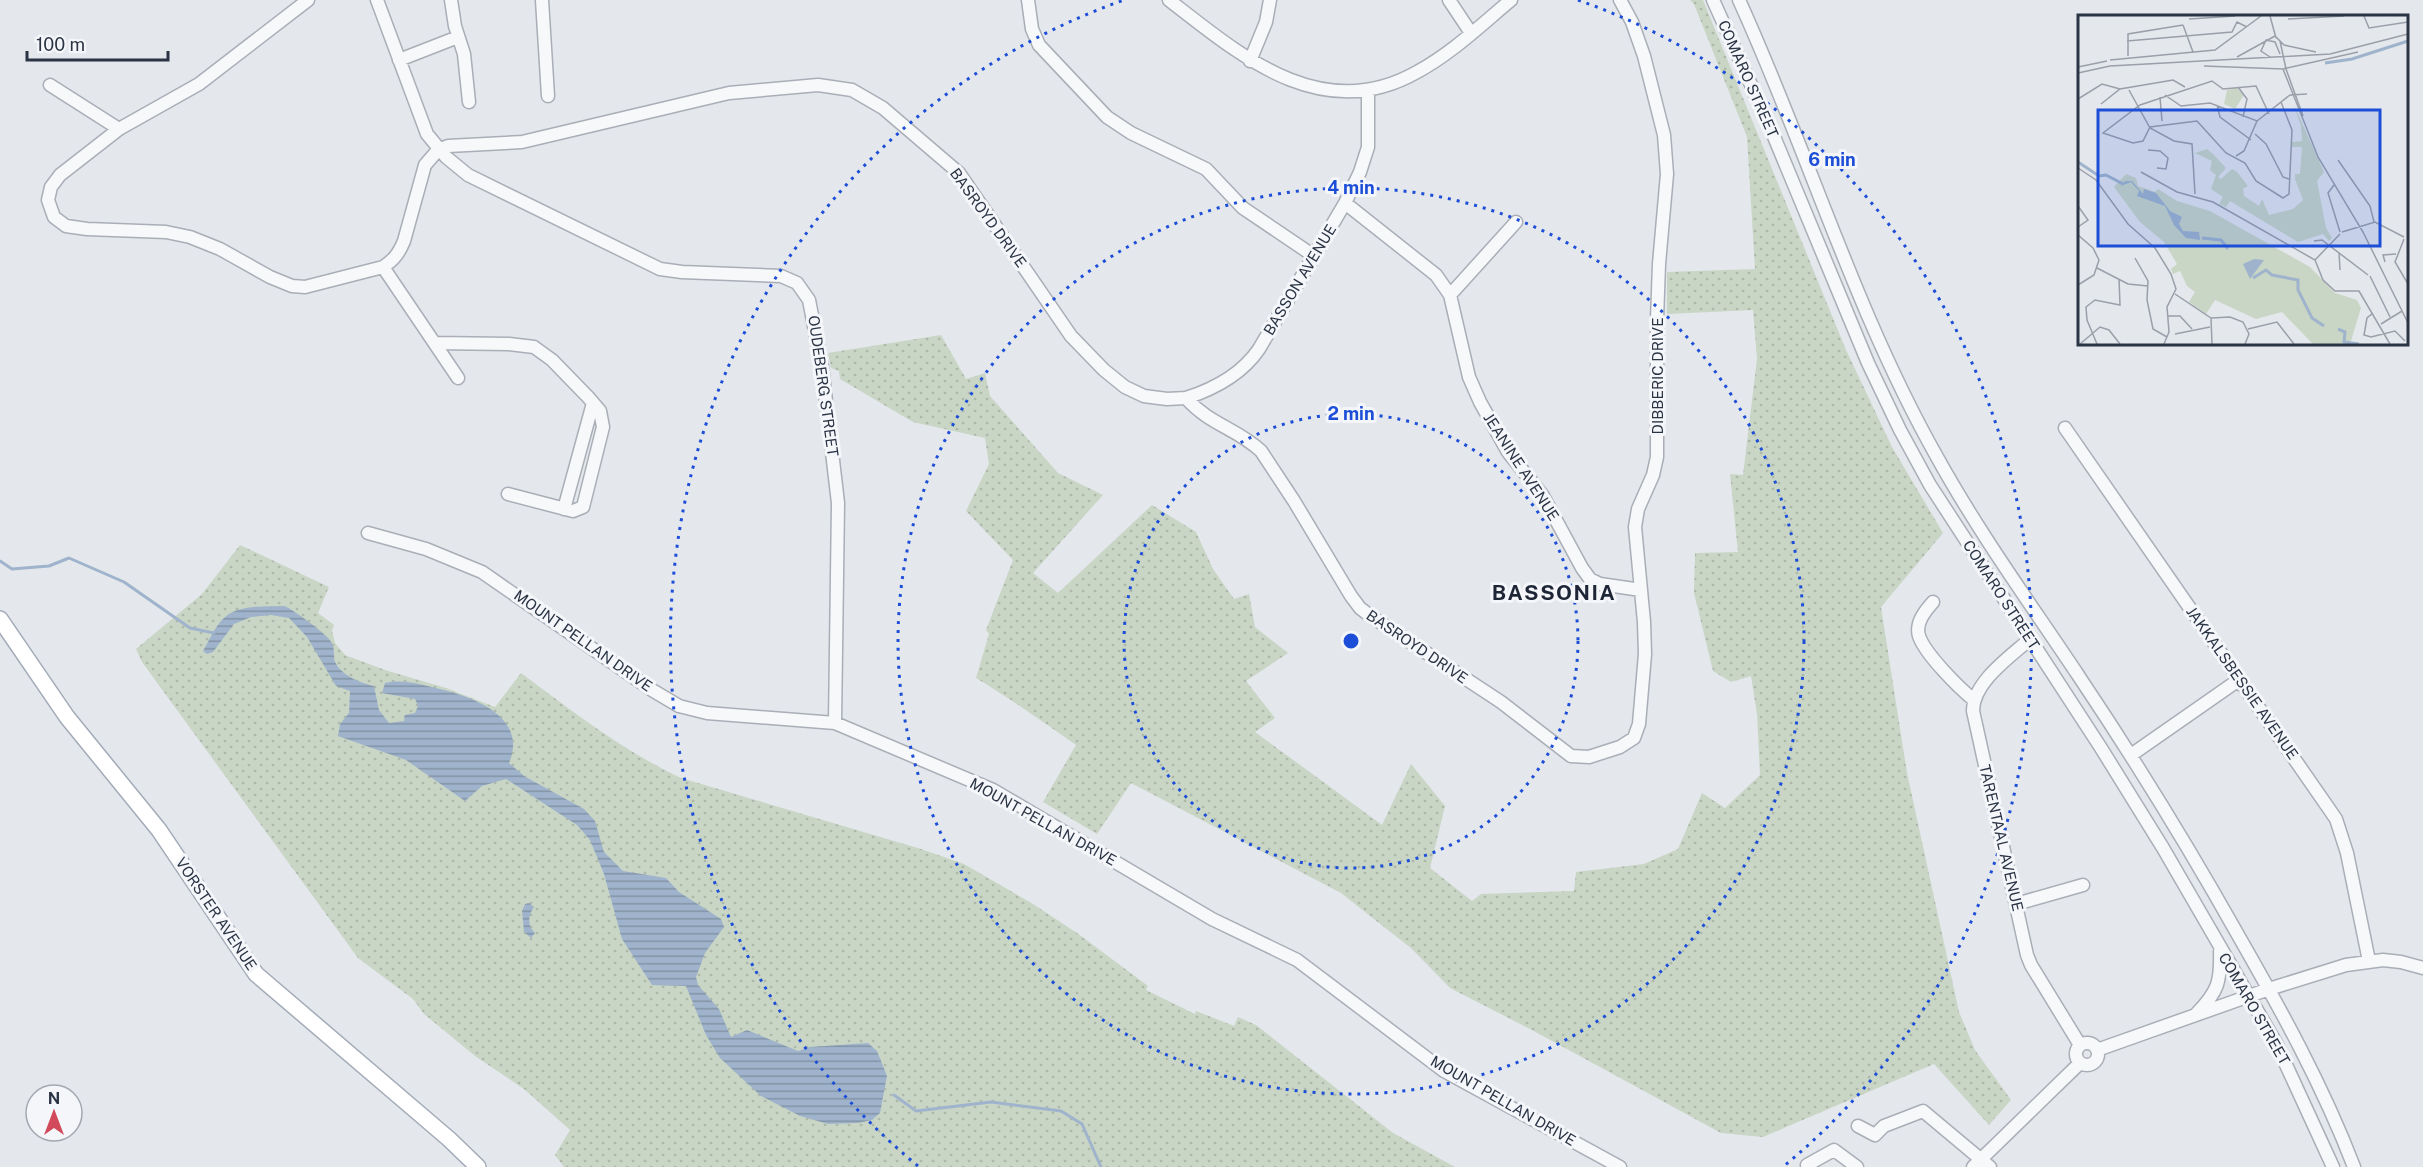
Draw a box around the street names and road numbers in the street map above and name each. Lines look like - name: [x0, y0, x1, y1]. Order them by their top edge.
- street label: COMARO STREET: [1715, 17, 1782, 140]
- street label: BASROYD DRIVE: [947, 165, 1030, 271]
- street label: BASSON AVENUE: [1260, 221, 1339, 338]
- street label: OUDEBERG STREET: [805, 314, 842, 458]
- street label: DIBBERIC DRIVE: [1649, 318, 1666, 434]
- street label: JEANINE AVENUE: [1480, 410, 1563, 524]
- street label: COMARO STREET: [1960, 537, 2043, 653]
- street label: MOUNT PELLAN DRIVE: [511, 586, 656, 695]
- street label: JAKKALSBESSIE AVENUE: [2183, 603, 2302, 762]
- street label: BASROYD DRIVE: [1363, 606, 1471, 687]
- street label: TARENTAAL AVENUE: [1976, 763, 2027, 913]
- street label: MOUNT PELLAN DRIVE: [967, 774, 1119, 869]
- street label: VORSTER AVENUE: [172, 854, 260, 973]
- street label: COMARO STREET: [2215, 950, 2294, 1068]
- street label: MOUNT PELLAN DRIVE: [1428, 1052, 1579, 1149]

